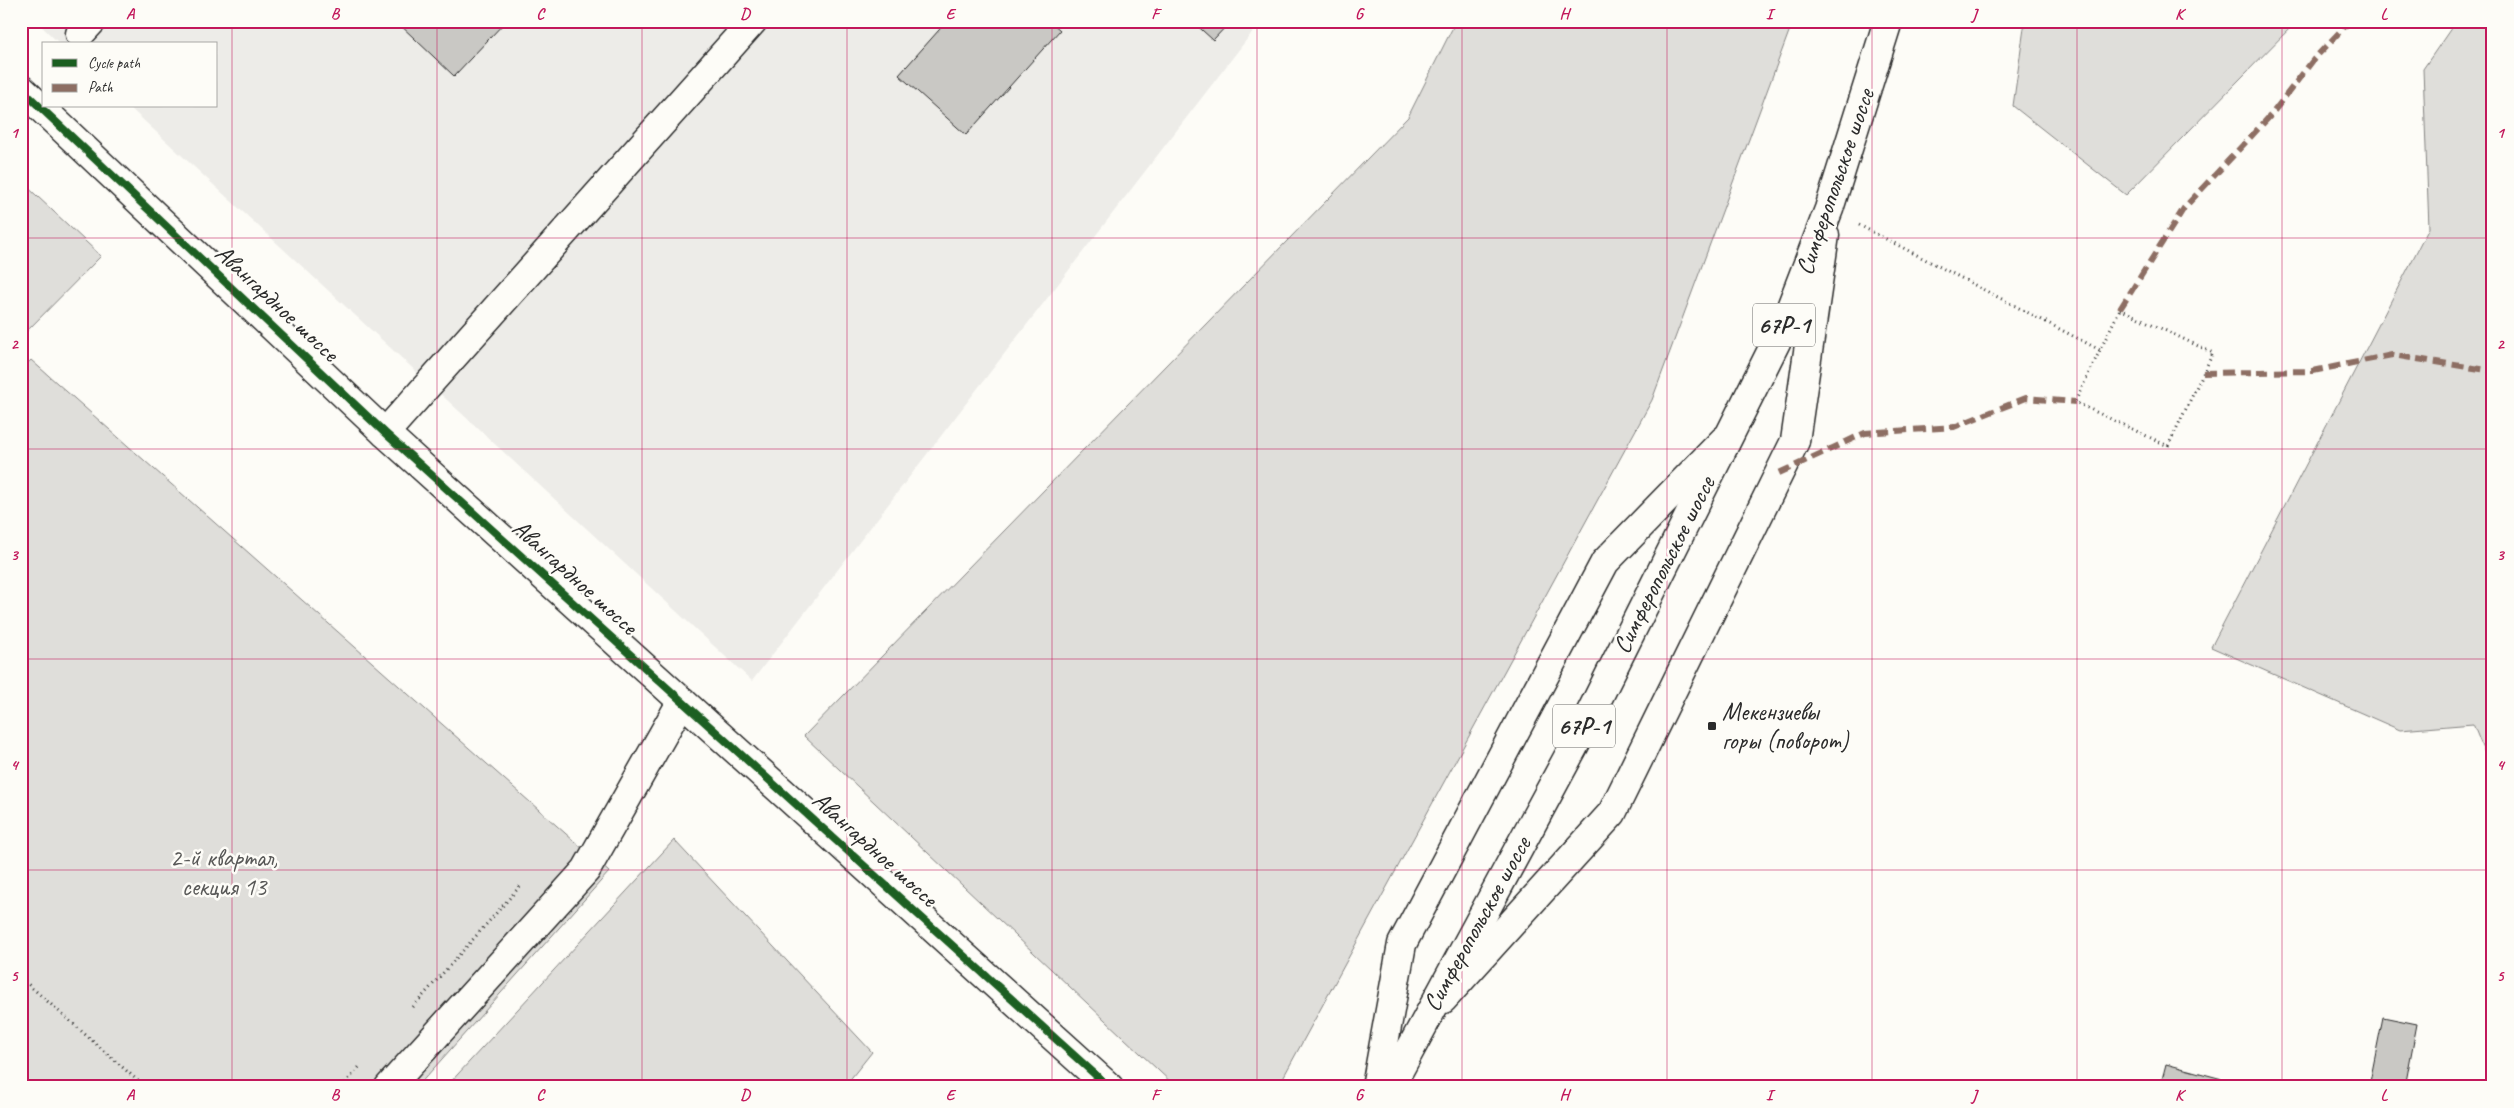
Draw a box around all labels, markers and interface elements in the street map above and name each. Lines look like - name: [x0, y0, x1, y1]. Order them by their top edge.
- text: A: [126, 4, 136, 24]
- text: B: [331, 4, 341, 24]
- text: C: [536, 4, 546, 24]
- text: D: [740, 4, 751, 24]
- text: E: [946, 4, 957, 24]
- text: F: [1151, 4, 1162, 24]
- text: G: [1355, 4, 1365, 24]
- text: H: [1559, 4, 1571, 24]
- text: I: [1766, 4, 1776, 24]
- text: J: [1970, 4, 1979, 24]
- text: K: [2175, 4, 2187, 24]
- text: L: [2381, 4, 2389, 24]
- legend: [42, 42, 218, 108]
- text: Cycle path: [88, 54, 140, 73]
- text: Path: [88, 78, 114, 97]
- street label: Симферопольское шоссе: [1788, 83, 1882, 279]
- text: 1: [10, 123, 19, 143]
- text: 1: [2496, 123, 2505, 143]
- street label: Авангардное шоссе: [208, 237, 347, 370]
- road number: 67Р-1: [1753, 304, 1815, 346]
- text: 2: [10, 334, 19, 354]
- text: 2: [2496, 334, 2505, 354]
- street label: Симферопольское шоссе: [1606, 469, 1723, 659]
- street label: Авангардное шоссе: [506, 512, 646, 643]
- text: 3: [10, 545, 19, 565]
- text: 3: [2496, 545, 2505, 565]
- place label: Мекензиевы горы (поворот): [1722, 696, 1850, 757]
- road number: 67Р-1: [1553, 704, 1615, 748]
- marker: Мекензиевы горы (поворот): [1706, 720, 1718, 732]
- text: 4: [10, 755, 19, 775]
- text: 4: [2496, 755, 2505, 775]
- street label: Авангардное шоссе: [806, 784, 946, 915]
- street label: Симферопольское шоссе: [1416, 830, 1539, 1017]
- park label: 2-й квартал, секция 13: [170, 842, 278, 903]
- text: 5: [11, 966, 20, 986]
- text: 5: [2497, 966, 2506, 986]
- text: A: [126, 1085, 136, 1105]
- text: B: [331, 1085, 341, 1105]
- text: C: [536, 1085, 546, 1105]
- text: D: [740, 1085, 751, 1105]
- text: E: [946, 1085, 957, 1105]
- text: F: [1151, 1085, 1162, 1105]
- text: G: [1355, 1085, 1365, 1105]
- text: H: [1559, 1085, 1571, 1105]
- text: I: [1766, 1085, 1776, 1105]
- text: J: [1970, 1085, 1979, 1105]
- text: K: [2175, 1085, 2187, 1105]
- text: L: [2381, 1085, 2389, 1105]

